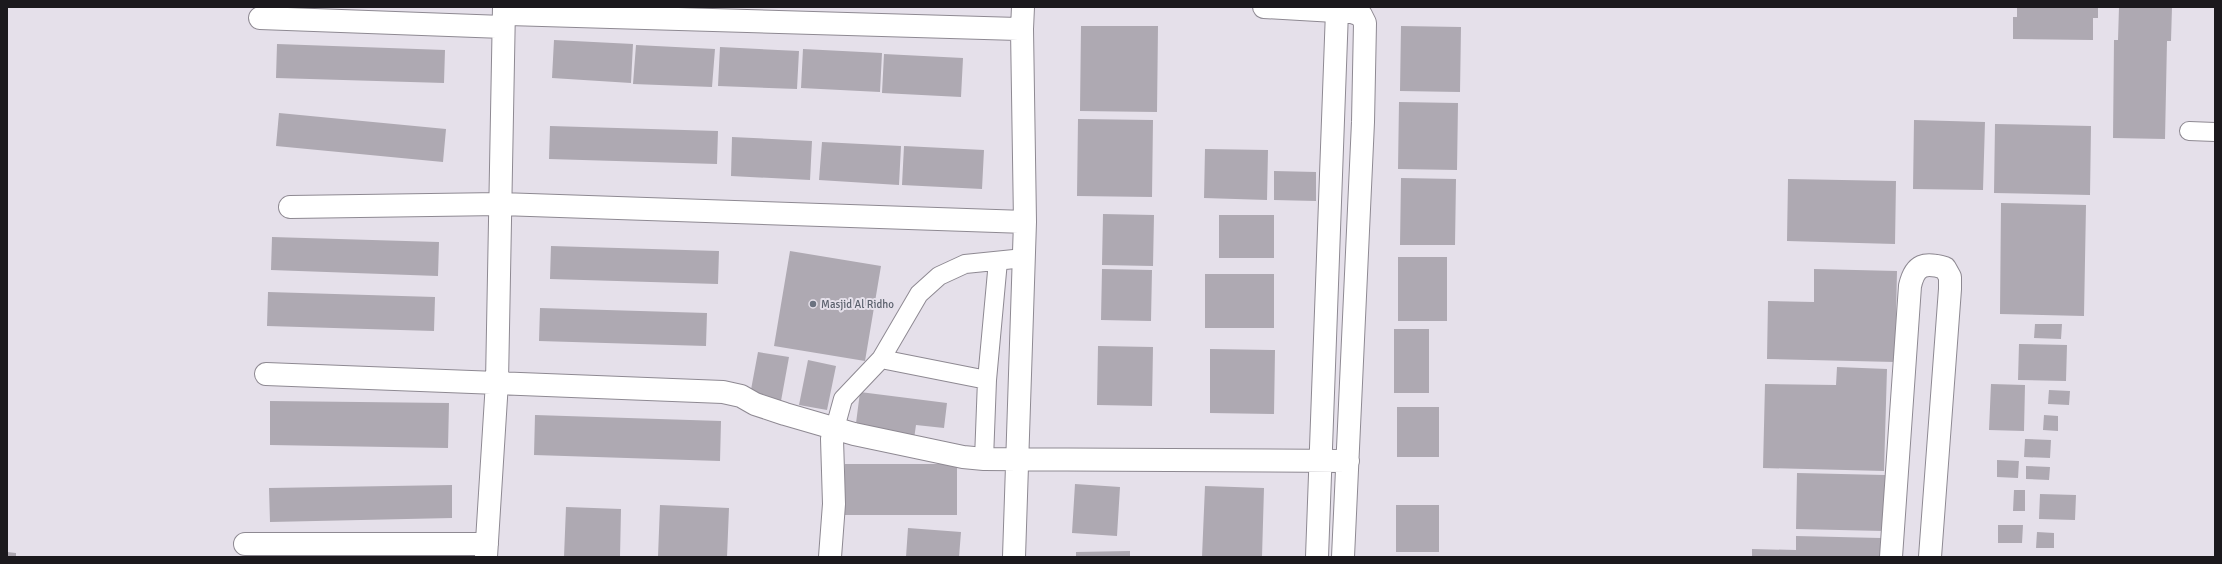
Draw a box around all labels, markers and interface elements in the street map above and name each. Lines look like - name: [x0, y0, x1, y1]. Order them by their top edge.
- place label: Masjid Al Ridho: [821, 298, 894, 311]
- marker: Masjid Al Ridho: [808, 299, 818, 309]

